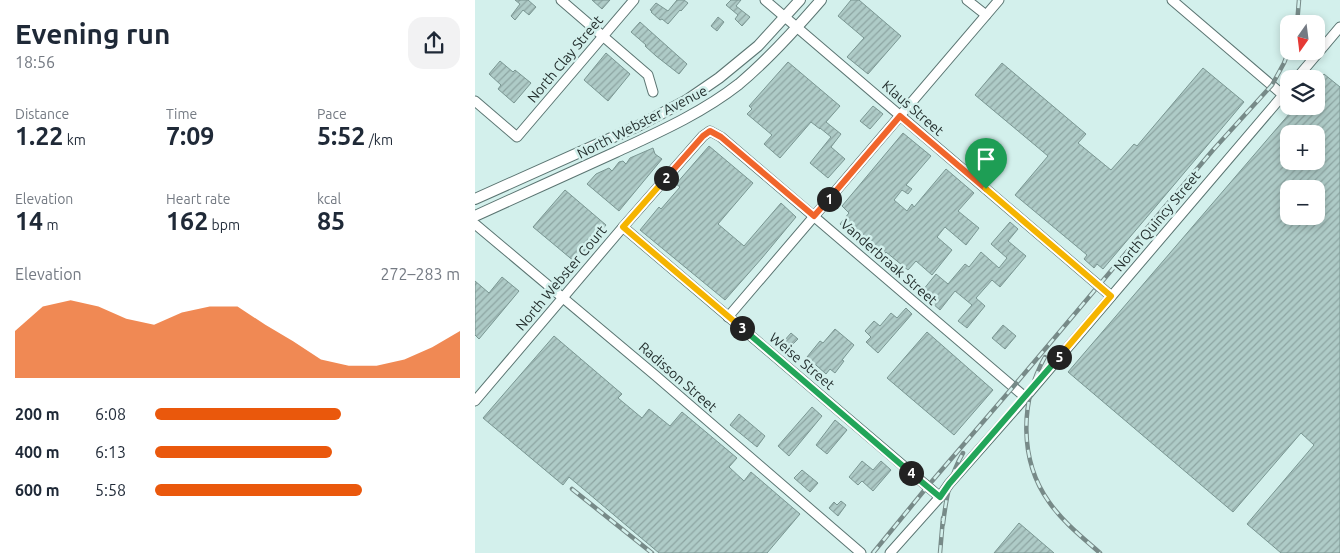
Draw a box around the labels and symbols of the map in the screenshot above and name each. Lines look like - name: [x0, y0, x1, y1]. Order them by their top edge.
- street label: North Clay Street: [524, 12, 606, 106]
- north arrow: [1280, 15, 1325, 60]
- street label: Klaus Street: [879, 77, 947, 139]
- street label: North Webster Avenue: [574, 82, 710, 162]
- pin: [965, 138, 1007, 189]
- pin: 2: [653, 166, 679, 190]
- street label: North Quincy Street: [1110, 167, 1204, 274]
- pin: 1: [817, 186, 841, 212]
- street label: Vanderbraak Street: [838, 216, 941, 308]
- street label: North Webster Court: [512, 222, 610, 334]
- pin: 3: [729, 316, 755, 340]
- street label: Weise Street: [766, 329, 838, 393]
- street label: Radisson Street: [636, 339, 721, 416]
- pin: 5: [1047, 344, 1071, 370]
- pin: 4: [899, 460, 923, 486]

